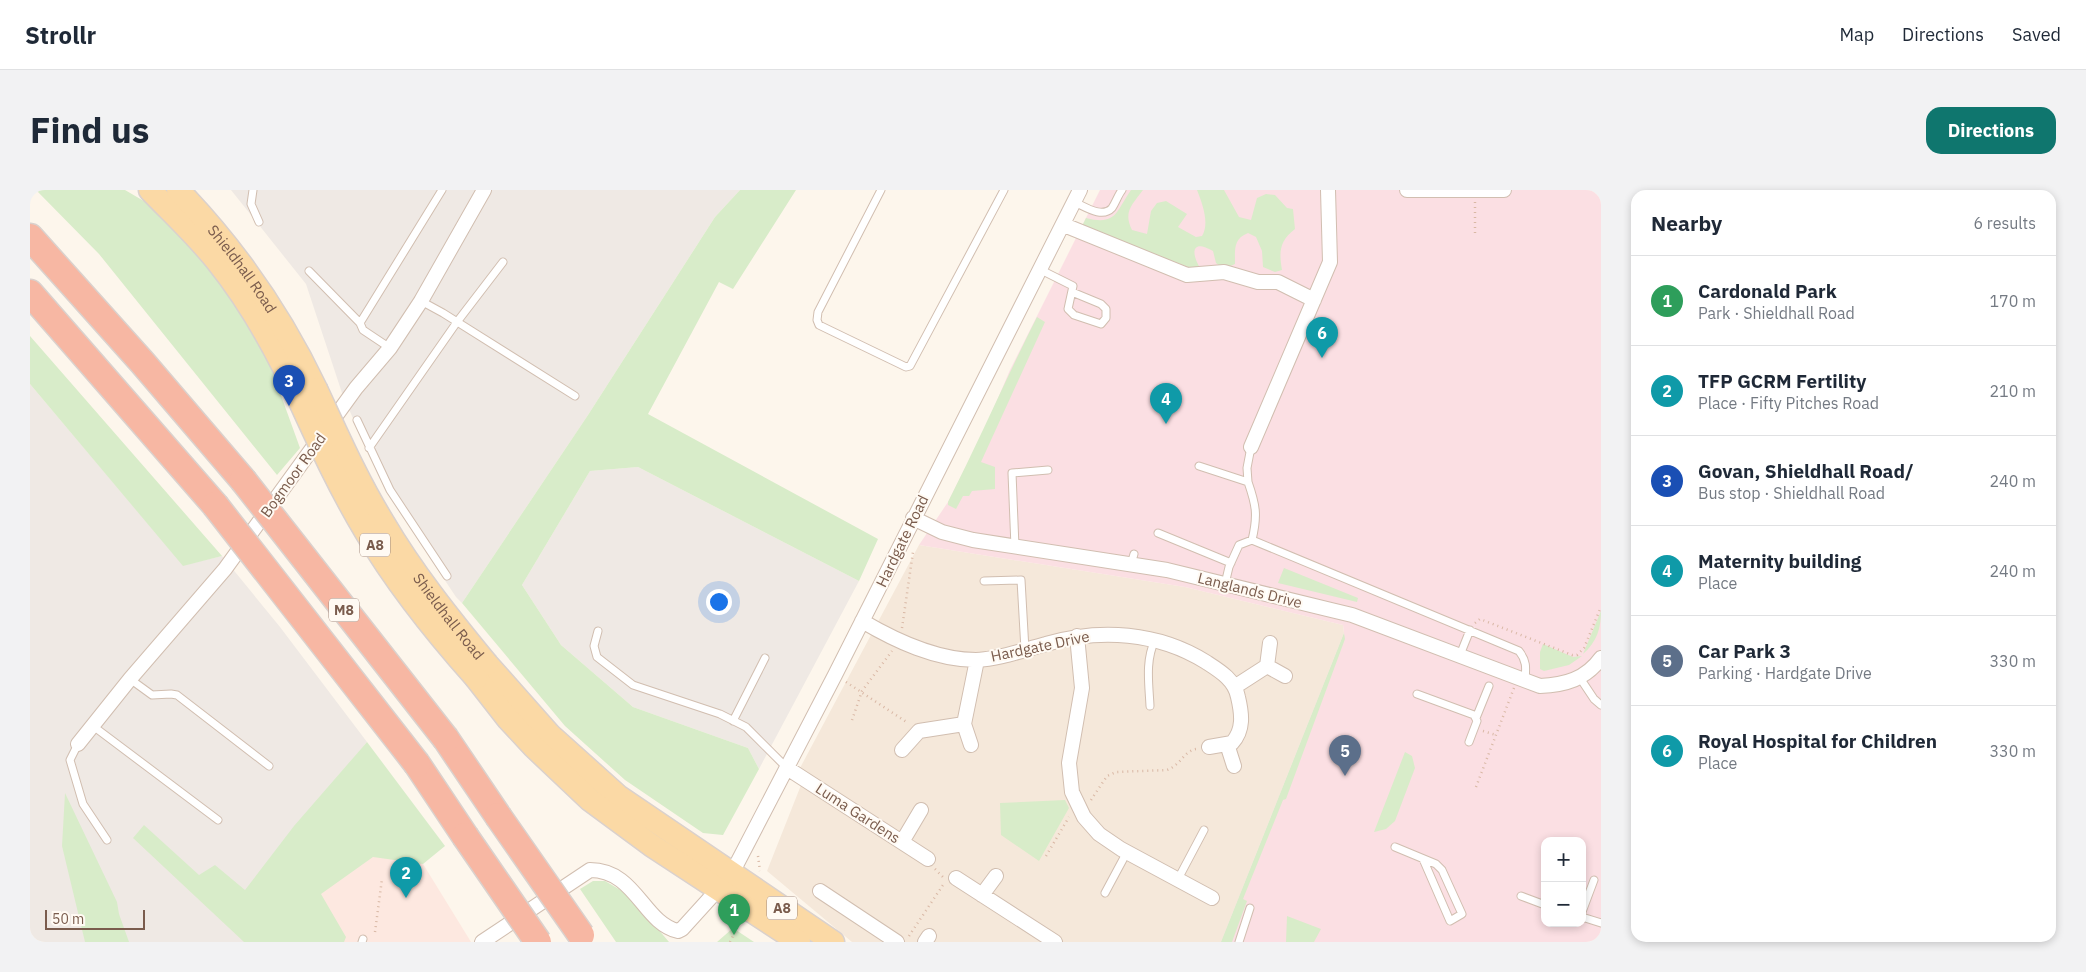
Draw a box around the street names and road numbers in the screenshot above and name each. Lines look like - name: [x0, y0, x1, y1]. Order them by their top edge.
- street label: Shieldhall Road: [204, 221, 281, 316]
- street label: Bogmoor Road: [256, 429, 330, 521]
- street label: Hardgate Road: [872, 492, 932, 590]
- road number: A8: [360, 534, 390, 556]
- street label: Langlands Drive: [1196, 568, 1304, 612]
- street label: Shieldhall Road: [409, 569, 489, 663]
- road number: M8: [329, 598, 359, 622]
- street label: Hardgate Drive: [989, 626, 1091, 666]
- street label: Luma Gardens: [812, 779, 904, 847]
- road number: A8: [767, 896, 797, 920]

